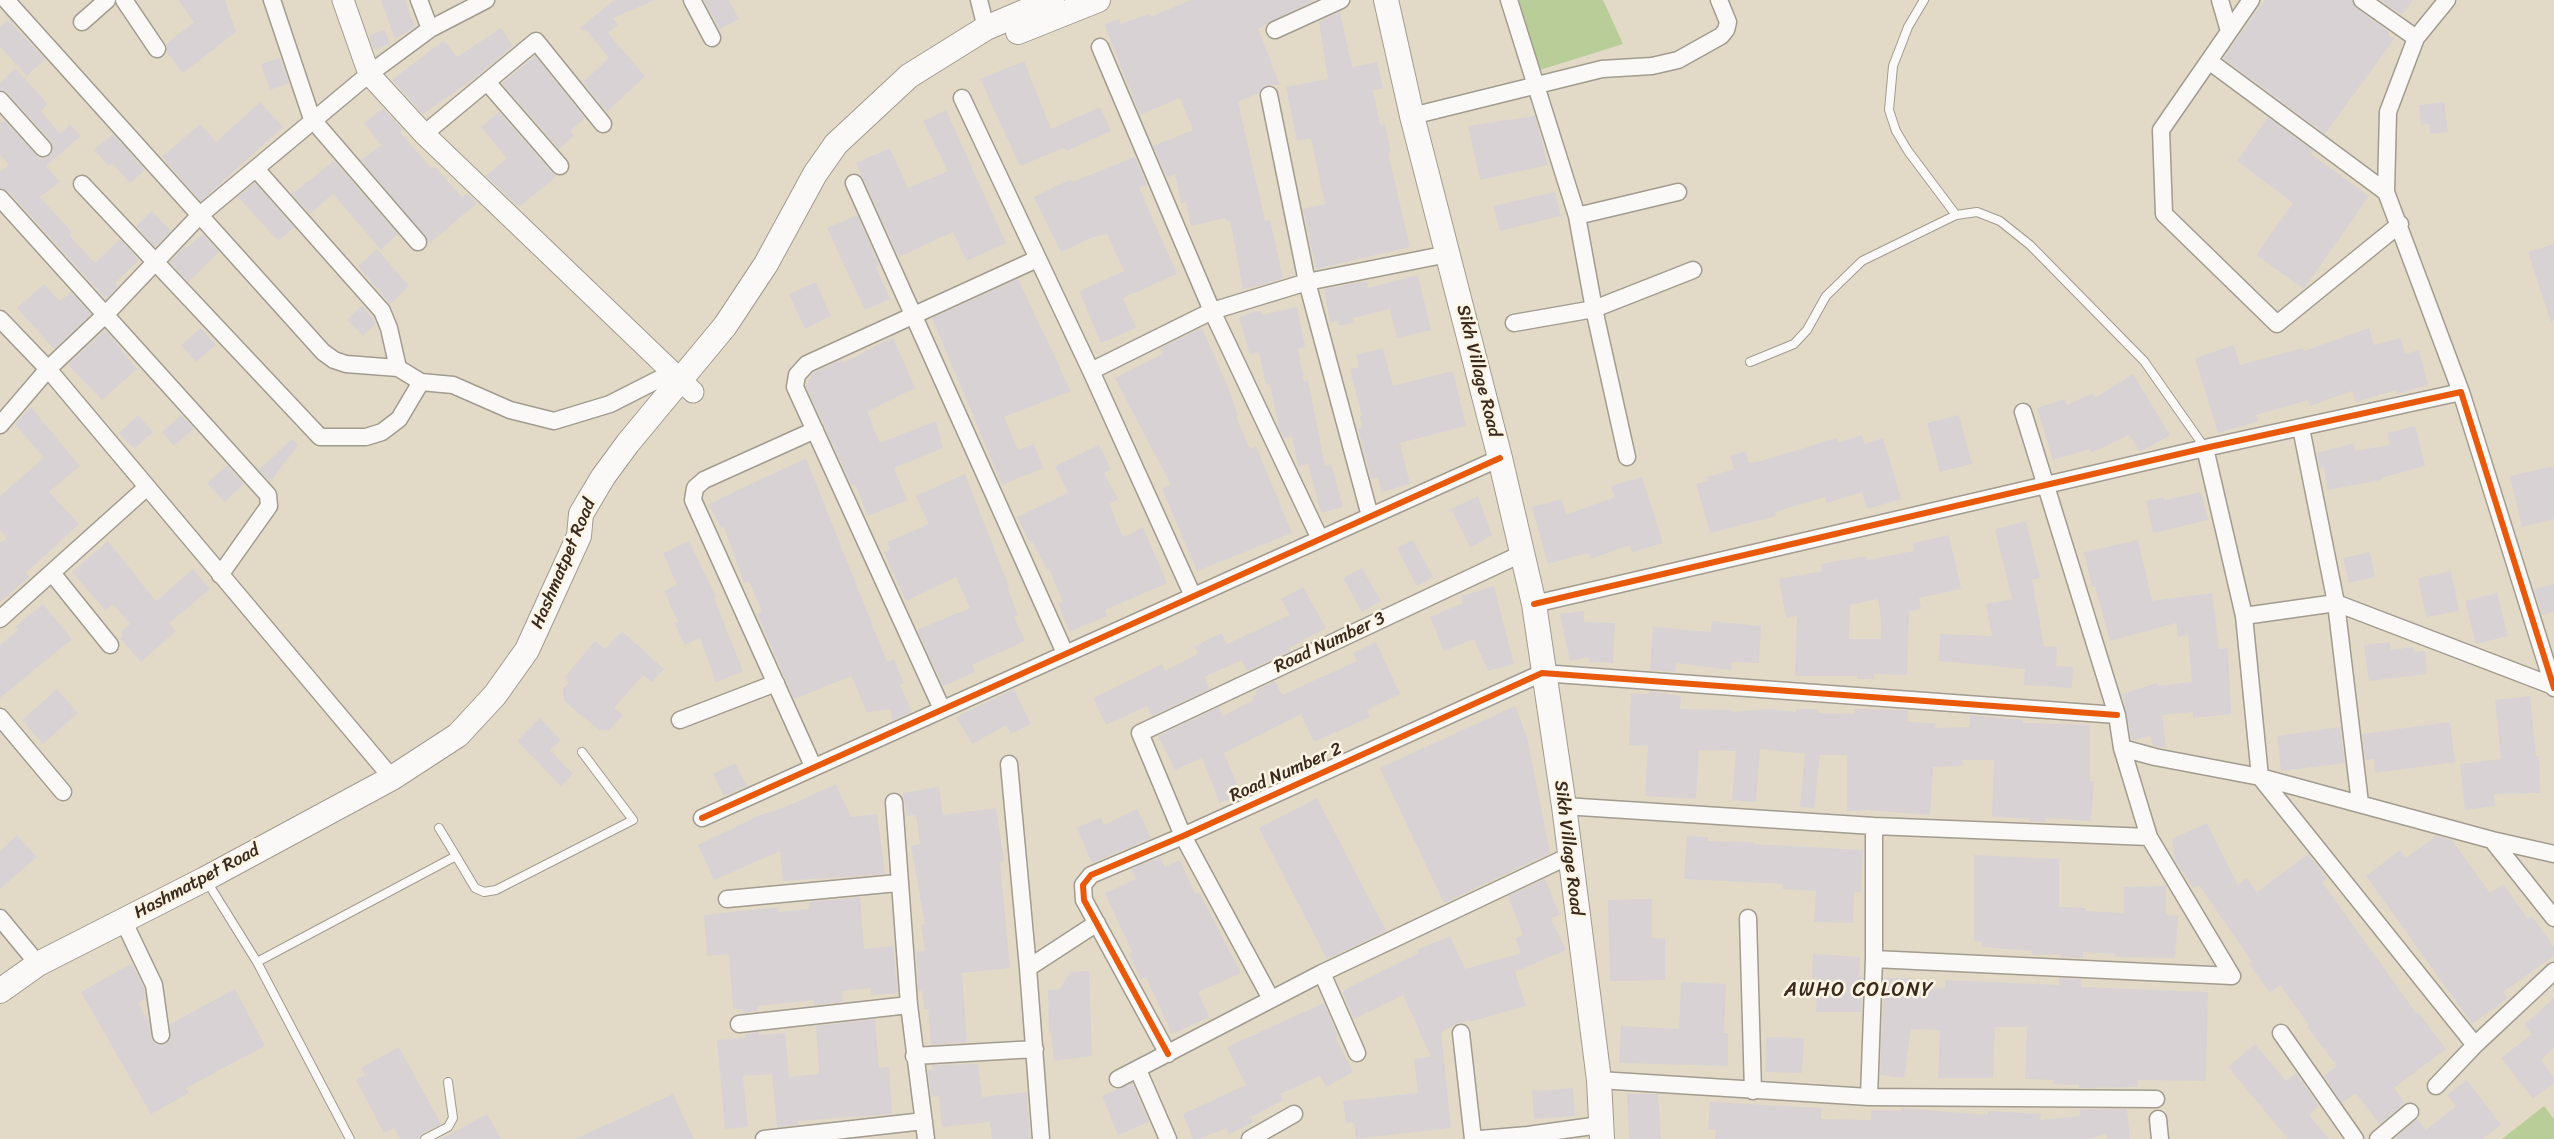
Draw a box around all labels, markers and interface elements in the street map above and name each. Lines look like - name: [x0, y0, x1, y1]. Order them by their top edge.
- street label: Sikh Village Road: [1451, 302, 1505, 440]
- street label: Hashmatpet Road: [527, 496, 601, 632]
- street label: Road Number 3: [1271, 608, 1389, 678]
- street label: Road Number 2: [1227, 739, 1345, 807]
- street label: Sikh Village Road: [1549, 779, 1587, 917]
- street label: Hashmatpet Road: [131, 840, 263, 924]
- district label: AWHO COLONY: [1784, 979, 1934, 1003]

